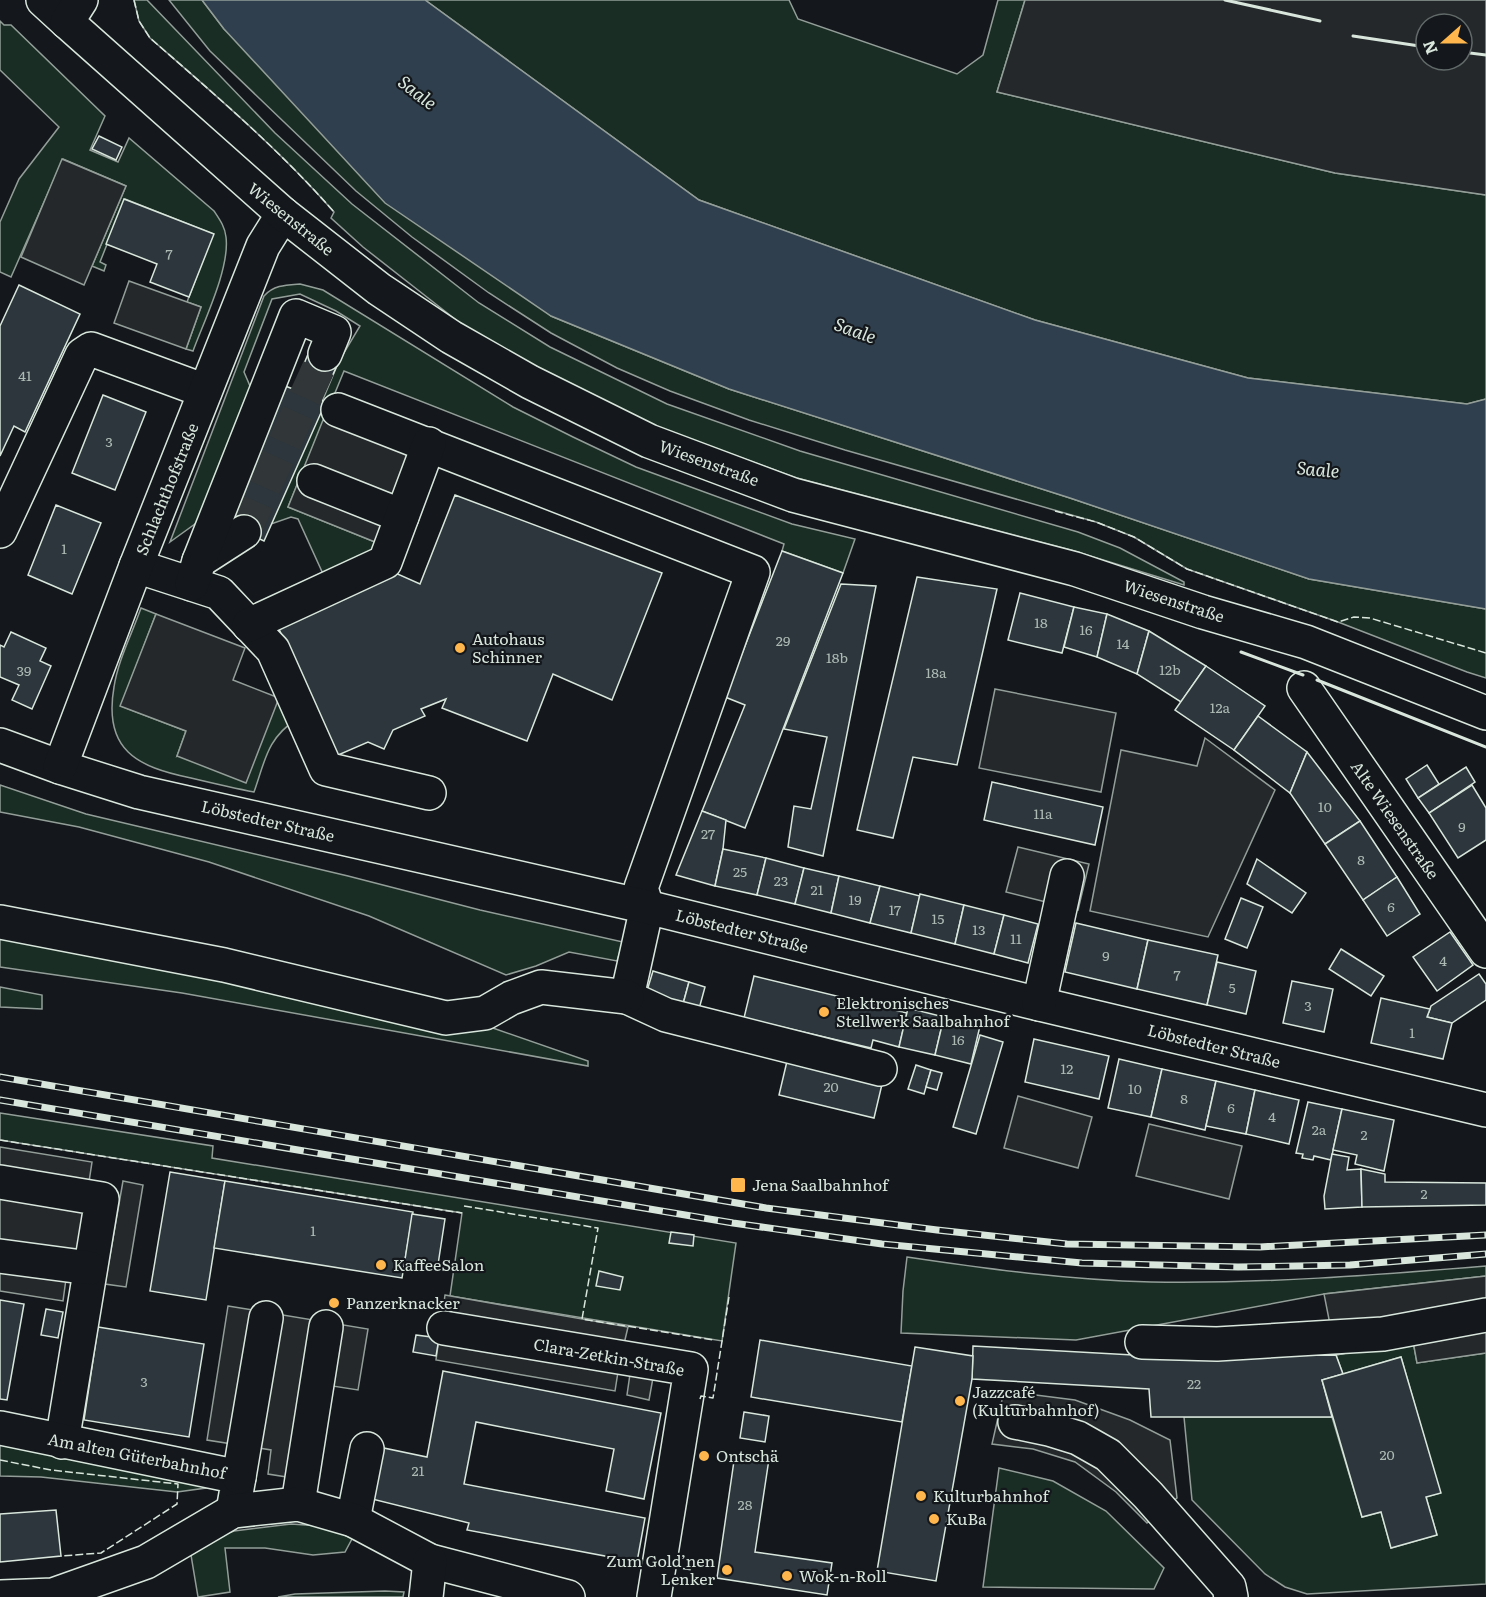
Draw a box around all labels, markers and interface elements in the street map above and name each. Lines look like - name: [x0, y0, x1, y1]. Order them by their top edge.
- north arrow: [1414, 12, 1474, 72]
- text: N: [1415, 37, 1443, 58]
- water label: Saale: [393, 68, 443, 116]
- street label: Wiesenstraße: [243, 176, 340, 261]
- house number: 7: [165, 243, 173, 263]
- water label: Saale: [831, 310, 880, 350]
- house number: 41: [18, 365, 32, 385]
- street label: Schlachthofstraße: [129, 419, 204, 558]
- house number: 3: [105, 431, 113, 451]
- street label: Wiesenstraße: [656, 433, 763, 491]
- water label: Saale: [1296, 453, 1341, 484]
- house number: 1: [61, 538, 67, 558]
- street label: Wiesenstraße: [1121, 572, 1228, 628]
- house number: 18: [1034, 612, 1048, 632]
- house number: 16: [1079, 619, 1093, 639]
- place label: Autohaus Schinner: [472, 626, 545, 668]
- house number: 29: [776, 630, 790, 650]
- house number: 14: [1117, 633, 1130, 653]
- marker: Autohaus Schinner: [453, 641, 467, 655]
- house number: 18b: [826, 647, 848, 667]
- house number: 12b: [1159, 659, 1181, 679]
- house number: 39: [17, 660, 31, 680]
- house number: 18a: [926, 662, 947, 682]
- house number: 12a: [1210, 697, 1231, 717]
- street label: Alte Wiesenstraße: [1346, 755, 1446, 884]
- street label: Löbstedter Straße: [199, 793, 337, 847]
- house number: 10: [1318, 796, 1332, 816]
- house number: 11a: [1034, 803, 1053, 823]
- house number: 9: [1458, 816, 1466, 836]
- house number: 27: [701, 823, 715, 843]
- house number: 8: [1357, 849, 1365, 869]
- house number: 25: [733, 861, 747, 881]
- house number: 23: [774, 870, 788, 890]
- house number: 21: [811, 879, 824, 899]
- house number: 19: [848, 889, 862, 909]
- house number: 6: [1387, 896, 1395, 916]
- house number: 17: [889, 899, 901, 919]
- street label: Löbstedter Straße: [673, 902, 811, 958]
- house number: 15: [932, 908, 944, 928]
- house number: 13: [972, 919, 986, 939]
- house number: 11: [1010, 928, 1022, 948]
- house number: 9: [1102, 945, 1110, 965]
- house number: 4: [1439, 950, 1447, 970]
- house number: 7: [1173, 964, 1181, 984]
- house number: 5: [1228, 977, 1236, 997]
- place label: Elektronisches Stellwerk Saalbahnhof: [836, 990, 1011, 1032]
- house number: 3: [1304, 995, 1312, 1015]
- marker: Elektronisches Stellwerk Saalbahnhof: [817, 1005, 831, 1019]
- street label: Löbstedter Straße: [1145, 1017, 1283, 1073]
- house number: 1: [1409, 1022, 1415, 1042]
- house number: 16: [951, 1029, 965, 1049]
- house number: 12: [1061, 1058, 1073, 1078]
- house number: 20: [823, 1076, 839, 1096]
- house number: 10: [1128, 1078, 1142, 1098]
- house number: 8: [1180, 1088, 1188, 1108]
- house number: 6: [1227, 1097, 1235, 1117]
- house number: 4: [1268, 1106, 1276, 1126]
- house number: 2a: [1312, 1119, 1327, 1139]
- house number: 2: [1360, 1124, 1368, 1144]
- place label: Jena Saalbahnhof: [752, 1172, 890, 1196]
- marker: Jena Saalbahnhof: [729, 1176, 747, 1194]
- house number: 2: [1420, 1183, 1428, 1203]
- house number: 1: [310, 1220, 316, 1240]
- place label: KaffeeSalon: [393, 1252, 485, 1276]
- marker: KaffeeSalon: [374, 1258, 388, 1272]
- place label: Panzerknacker: [346, 1290, 460, 1314]
- marker: Panzerknacker: [327, 1296, 341, 1310]
- street label: Clara-Zetkin-Straße: [532, 1331, 687, 1381]
- house number: 3: [140, 1371, 148, 1391]
- house number: 22: [1187, 1373, 1201, 1393]
- place label: Jazzcafé (Kulturbahnhof): [972, 1379, 1100, 1421]
- marker: Jazzcafé (Kulturbahnhof): [953, 1394, 967, 1408]
- street label: Am alten Güterbahnhof: [46, 1426, 230, 1484]
- place label: Ontschä: [716, 1443, 779, 1467]
- house number: 20: [1379, 1444, 1395, 1464]
- marker: Ontschä: [697, 1449, 711, 1463]
- house number: 21: [412, 1460, 425, 1480]
- place label: Kulturbahnhof: [933, 1483, 1051, 1507]
- marker: Kulturbahnhof: [914, 1489, 928, 1503]
- house number: 28: [738, 1494, 753, 1514]
- place label: KuBa: [946, 1506, 987, 1530]
- marker: KuBa: [927, 1512, 941, 1526]
- place label: Zum Gold’nen Lenker: [606, 1548, 715, 1590]
- marker: Zum Gold’nen Lenker: [720, 1563, 734, 1577]
- place label: Wok-n-Roll: [799, 1563, 887, 1587]
- marker: Wok-n-Roll: [780, 1569, 794, 1583]

